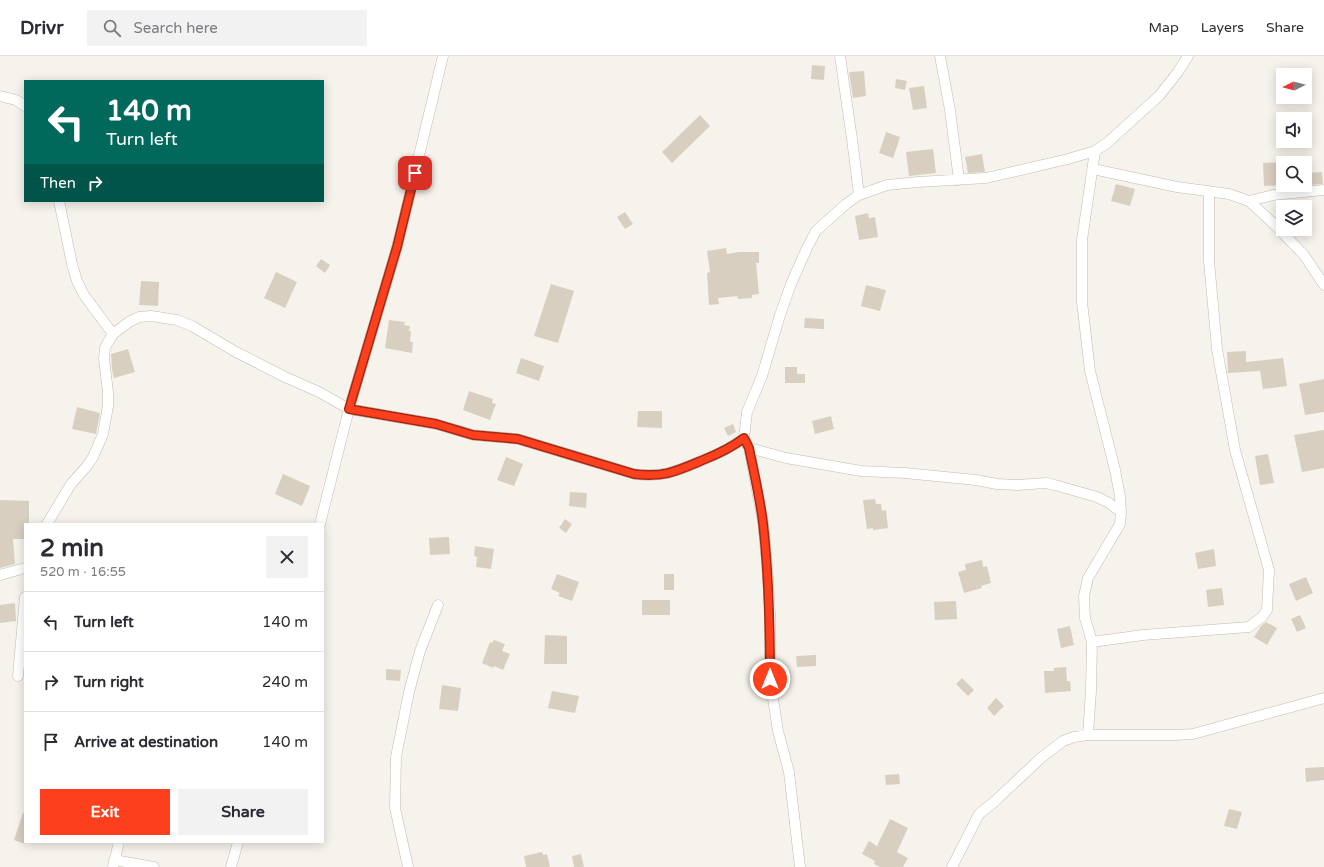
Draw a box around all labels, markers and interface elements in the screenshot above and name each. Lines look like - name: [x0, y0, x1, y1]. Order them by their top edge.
- search box: [87, 10, 367, 46]
- text: Drivr: [20, 17, 63, 39]
- icon: search: [101, 17, 123, 39]
- text: Search here: [133, 19, 218, 37]
- text: Map: [1149, 19, 1179, 36]
- text: Layers: [1201, 19, 1244, 36]
- text: Share: [1266, 19, 1304, 36]
- north arrow: [1276, 68, 1312, 104]
- map controls: [1276, 68, 1312, 236]
- text: 140 m: [106, 94, 192, 128]
- icon: left: [40, 96, 92, 148]
- button: sound: [1276, 112, 1312, 148]
- text: Turn left: [106, 128, 178, 150]
- pin: [398, 156, 432, 190]
- button: search: [1276, 156, 1312, 192]
- icon: arrive: [404, 162, 426, 184]
- icon: right: [84, 172, 106, 194]
- text: Then: [40, 174, 76, 192]
- button: layers: [1276, 200, 1312, 236]
- text: 2 min: [40, 534, 104, 563]
- button: close: [266, 536, 308, 578]
- text: 520 m · 16:55: [40, 564, 126, 580]
- icon: left: [40, 611, 62, 633]
- text: Turn left: [74, 613, 134, 631]
- text: 140 m: [262, 613, 308, 631]
- position arrow: [749, 658, 791, 700]
- icon: right: [40, 671, 62, 693]
- text: Turn right: [74, 673, 144, 691]
- text: 240 m: [262, 673, 308, 691]
- icon: arrive: [40, 731, 62, 753]
- text: Arrive at destination: [74, 733, 218, 751]
- text: 140 m: [262, 733, 308, 751]
- button: Exit: [40, 789, 170, 835]
- button: Share: [178, 789, 308, 835]

